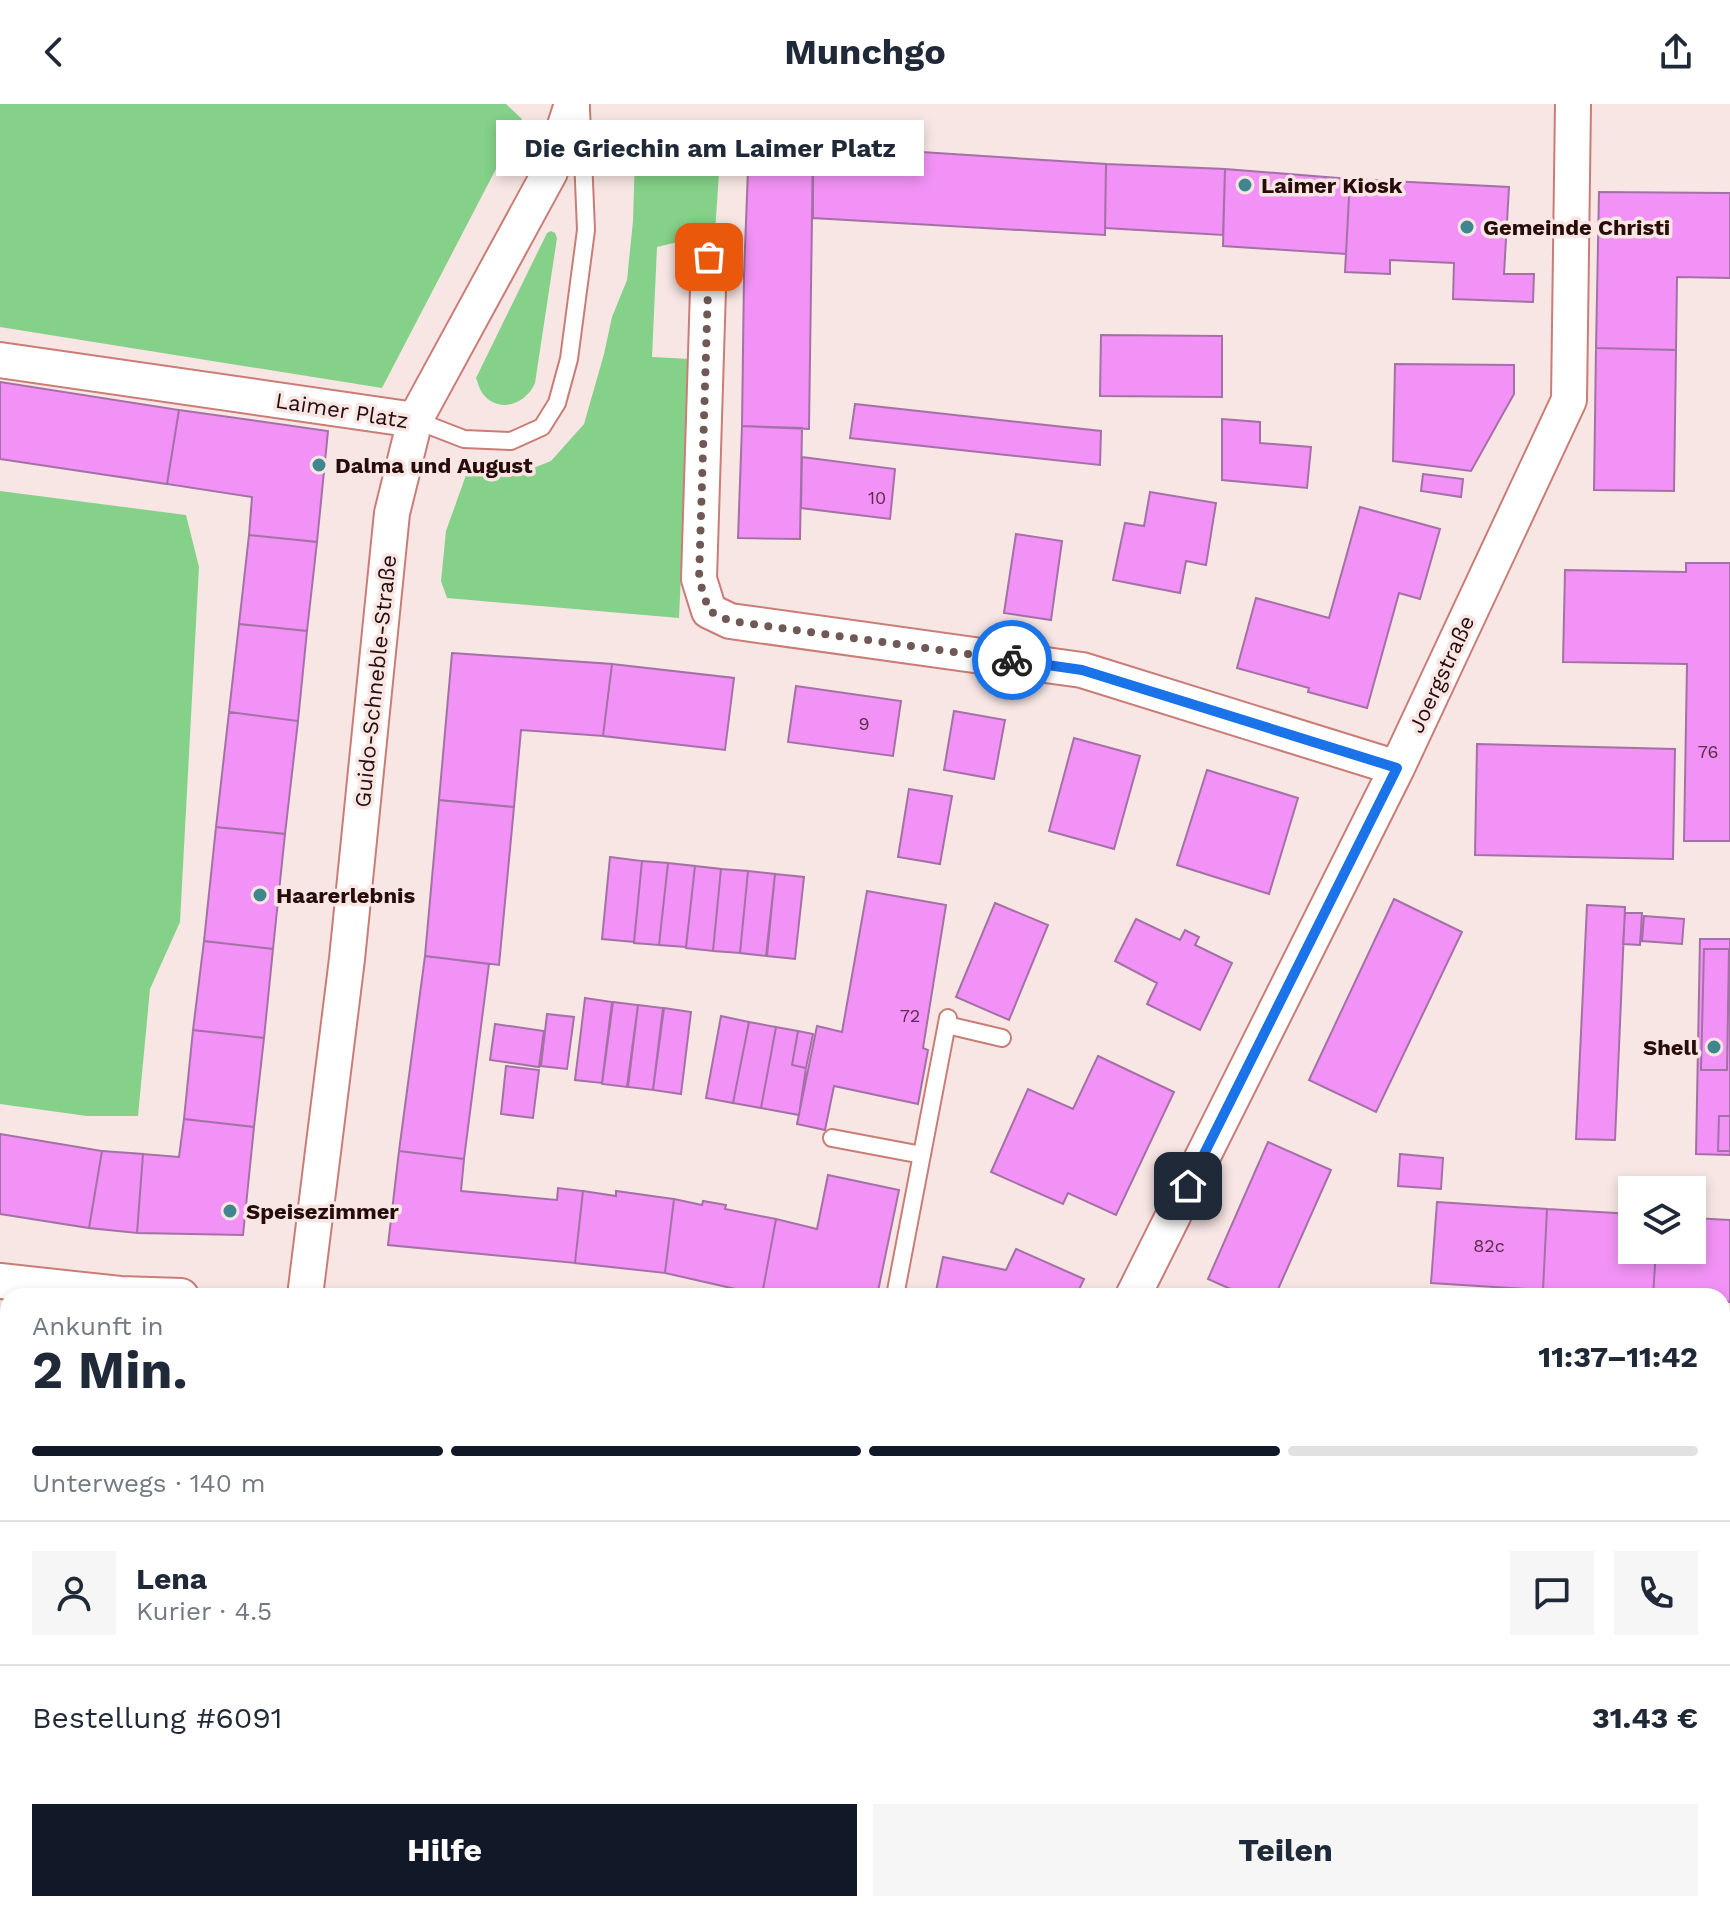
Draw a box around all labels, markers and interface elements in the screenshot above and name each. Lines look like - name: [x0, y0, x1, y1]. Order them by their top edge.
- icon: back: [32, 30, 76, 74]
- icon: share: [1654, 30, 1698, 74]
- text: Munchgo: [784, 31, 946, 73]
- callout: Die Griechin am Laimer Platz: [495, 121, 923, 177]
- text: Die Griechin am Laimer Platz: [524, 133, 896, 163]
- place label: Laimer Kiosk: [1261, 173, 1403, 198]
- marker: Laimer Kiosk: [1236, 176, 1254, 194]
- place label: Gemeinde Christi: [1483, 215, 1670, 240]
- marker: Gemeinde Christi: [1458, 218, 1476, 236]
- pin: [675, 223, 743, 291]
- icon: bag: [687, 235, 731, 279]
- street label: Laimer Platz: [274, 388, 410, 433]
- place label: Dalma und August: [335, 453, 533, 478]
- marker: Dalma und August: [310, 456, 328, 474]
- house number: 10: [868, 487, 886, 508]
- street label: Guido-Schneble-Straße: [350, 553, 401, 809]
- street label: Joergstraße: [1403, 612, 1480, 737]
- courier: [972, 620, 1052, 700]
- icon: bike: [990, 638, 1034, 682]
- house number: 9: [858, 713, 870, 734]
- house number: 76: [1698, 741, 1718, 762]
- place label: Haarerlebnis: [276, 883, 415, 908]
- marker: Haarerlebnis: [251, 886, 269, 904]
- house number: 72: [900, 1005, 920, 1026]
- place label: Shell: [1643, 1035, 1699, 1060]
- marker: Shell: [1705, 1038, 1723, 1056]
- pin: [1154, 1152, 1222, 1220]
- icon: home: [1166, 1164, 1210, 1208]
- map controls: [1618, 1176, 1706, 1264]
- button: layers: [1618, 1176, 1706, 1264]
- place label: Speisezimmer: [246, 1199, 399, 1224]
- marker: Speisezimmer: [221, 1202, 239, 1220]
- house number: 82c: [1473, 1235, 1505, 1256]
- text: Ankunft in: [32, 1311, 164, 1341]
- text: 11:37–11:42: [1538, 1339, 1698, 1374]
- text: 2 Min.: [32, 1340, 188, 1401]
- text: Unterwegs · 140 m: [32, 1468, 265, 1498]
- button: person: [32, 1551, 116, 1635]
- button: chat: [1510, 1551, 1594, 1635]
- button: phone: [1614, 1551, 1698, 1635]
- text: Lena: [136, 1561, 207, 1596]
- text: Kurier · 4.5: [136, 1596, 272, 1626]
- text: Bestellung #6091: [32, 1700, 283, 1735]
- text: 31.43 €: [1592, 1700, 1698, 1735]
- button: Hilfe: [32, 1804, 857, 1896]
- button: Teilen: [873, 1804, 1698, 1896]

